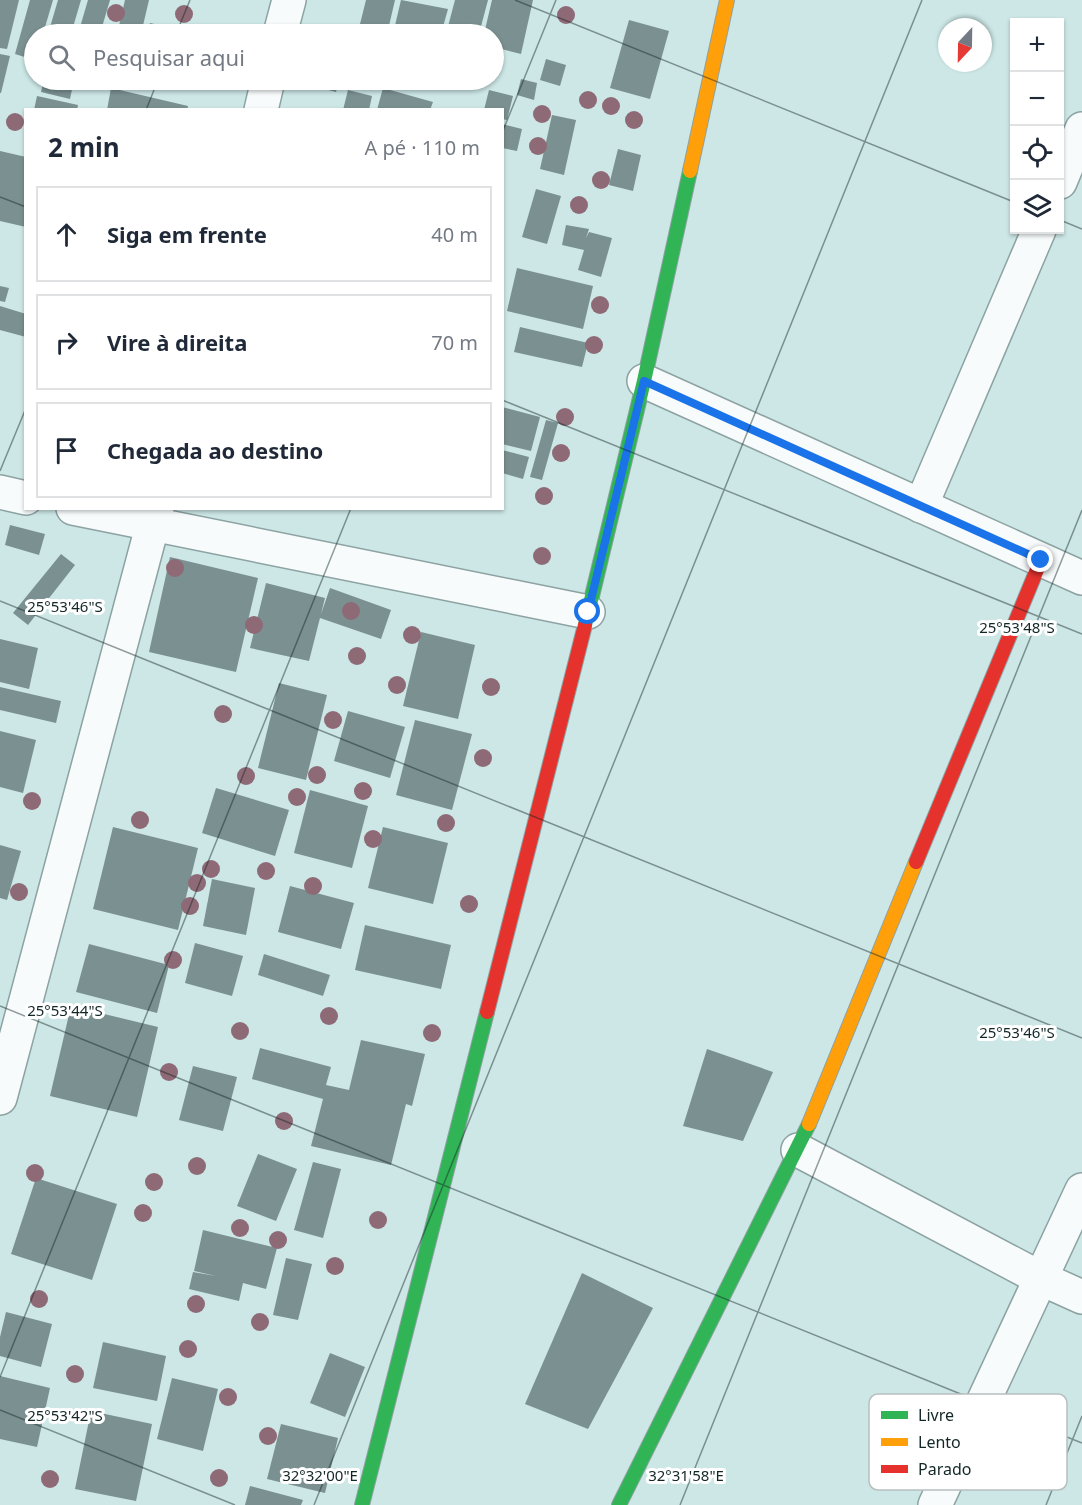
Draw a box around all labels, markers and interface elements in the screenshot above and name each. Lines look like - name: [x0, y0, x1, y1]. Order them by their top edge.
- north arrow: [938, 18, 992, 72]
- map controls: [1010, 18, 1064, 234]
- button: +: [1010, 18, 1064, 72]
- search box: [24, 24, 504, 90]
- icon: search: [45, 41, 78, 74]
- text: Pesquisar aqui: [93, 42, 245, 72]
- button: −: [1010, 72, 1064, 126]
- button: locate: [1010, 126, 1064, 180]
- text: 2 min: [48, 129, 120, 165]
- text: A pé · 110 m: [364, 134, 480, 161]
- button: layers: [1010, 180, 1064, 234]
- icon: ahead: [50, 218, 83, 251]
- text: Siga em frente: [107, 219, 267, 249]
- text: 40 m: [431, 221, 478, 248]
- icon: right: [50, 326, 83, 359]
- text: Vire à direita: [107, 327, 247, 357]
- text: 70 m: [431, 329, 478, 356]
- icon: arrive: [50, 434, 83, 467]
- text: Chegada ao destino: [107, 435, 323, 465]
- route end: [1027, 546, 1053, 572]
- text: 25°53'46"S: [27, 596, 103, 616]
- route start: [574, 598, 600, 624]
- text: 25°53'48"S: [979, 617, 1055, 637]
- text: 25°53'44"S: [27, 1000, 103, 1020]
- text: 25°53'46"S: [979, 1022, 1055, 1042]
- legend: [869, 1394, 1067, 1490]
- text: Livre: [918, 1404, 954, 1426]
- text: 25°53'42"S: [27, 1405, 103, 1425]
- text: Lento: [918, 1431, 961, 1453]
- text: Parado: [918, 1458, 971, 1480]
- text: 32°32'00"E: [282, 1465, 358, 1485]
- text: 32°31'58"E: [648, 1465, 724, 1485]

